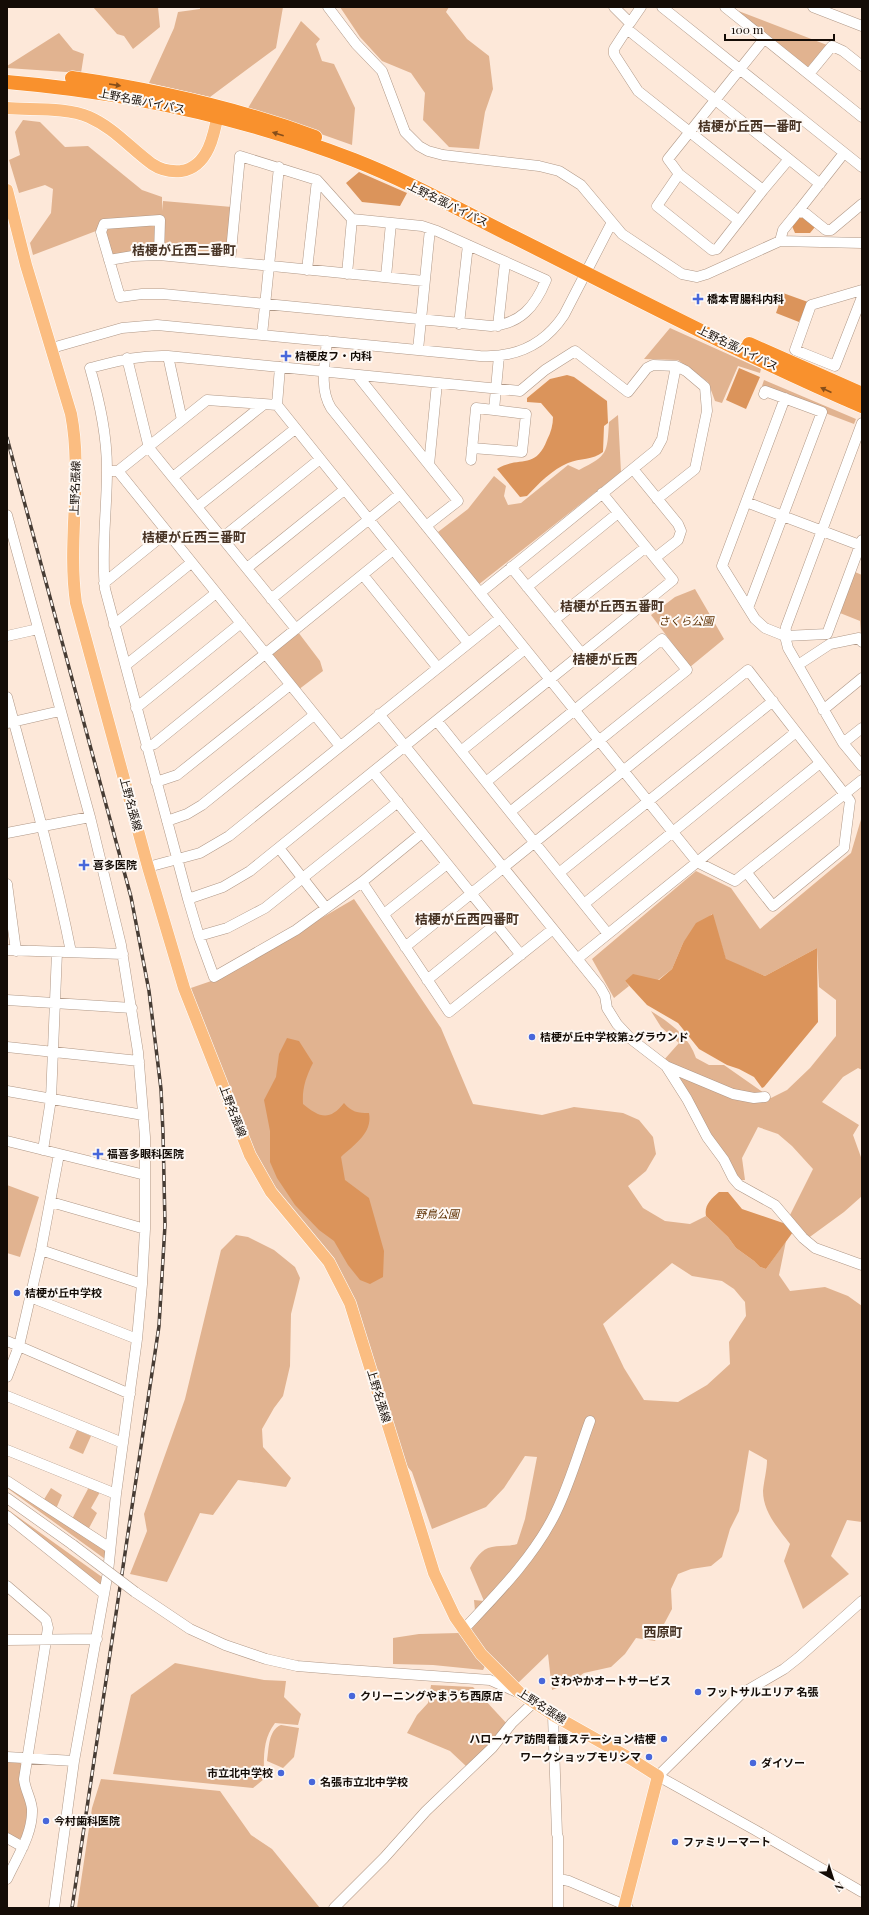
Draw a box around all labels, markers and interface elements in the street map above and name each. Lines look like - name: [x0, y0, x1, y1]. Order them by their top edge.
- scale bar: [725, 16, 834, 42]
- text: 100 m: [731, 21, 764, 37]
- one-way arrow: [109, 82, 121, 88]
- street label: 上野名張バイパス: [98, 85, 187, 116]
- district label: 桔梗が丘西一番町: [698, 117, 802, 134]
- one-way arrow: [271, 131, 283, 137]
- street label: 上野名張バイパス: [405, 178, 491, 230]
- district label: 桔梗が丘西二番町: [132, 241, 236, 258]
- place label: 橋本胃腸科内科: [707, 291, 784, 306]
- marker: 橋本胃腸科内科: [692, 293, 704, 305]
- street label: 上野名張バイパス: [695, 322, 781, 374]
- place label: 桔梗皮フ・内科: [295, 348, 372, 363]
- marker: 桔梗皮フ・内科: [280, 350, 292, 362]
- one-way arrow: [821, 387, 832, 393]
- street label: 上野名張線: [66, 460, 83, 516]
- district label: 桔梗が丘西三番町: [142, 528, 246, 545]
- district label: 桔梗が丘西五番町: [560, 597, 664, 614]
- park label: さくら公園: [659, 613, 715, 628]
- district label: 桔梗が丘西: [572, 650, 638, 667]
- street label: 上野名張線: [117, 775, 146, 832]
- place label: 喜多医院: [93, 857, 137, 872]
- marker: 喜多医院: [78, 859, 90, 871]
- district label: 桔梗が丘西四番町: [415, 910, 519, 927]
- place label: 桔梗が丘中学校第2グラウンド: [540, 1029, 689, 1044]
- marker: 桔梗が丘中学校第2グラウンド: [527, 1032, 537, 1042]
- street label: 上野名張線: [217, 1082, 250, 1139]
- place label: 福喜多眼科医院: [107, 1146, 184, 1161]
- marker: 福喜多眼科医院: [92, 1148, 104, 1160]
- park label: 野鳥公園: [415, 1206, 461, 1221]
- place label: 桔梗が丘中学校: [25, 1285, 102, 1300]
- marker: 桔梗が丘中学校: [12, 1288, 22, 1298]
- street label: 上野名張線: [364, 1367, 395, 1424]
- district label: 西原町: [643, 1623, 683, 1640]
- place label: さわやかオートサービス: [550, 1673, 671, 1688]
- marker: さわやかオートサービス: [537, 1676, 547, 1686]
- street label: 上野名張線: [515, 1684, 569, 1727]
- place label: フットサルエリア 名張: [706, 1684, 819, 1699]
- marker: フットサルエリア 名張: [693, 1687, 703, 1697]
- place label: クリーニングやまうち西原店: [360, 1688, 503, 1703]
- marker: クリーニングやまうち西原店: [347, 1691, 357, 1701]
- place label: ハローケア訪問看護ステーション桔梗: [469, 1731, 656, 1746]
- marker: ハローケア訪問看護ステーション桔梗: [659, 1734, 669, 1744]
- place label: ワークショップモリシマ: [520, 1749, 641, 1764]
- marker: ワークショップモリシマ: [644, 1752, 654, 1762]
- place label: ダイソー: [761, 1755, 805, 1770]
- marker: ダイソー: [748, 1758, 758, 1768]
- place label: 市立北中学校: [207, 1765, 273, 1780]
- marker: 市立北中学校: [276, 1768, 286, 1778]
- place label: 名張市立北中学校: [320, 1774, 408, 1789]
- marker: 名張市立北中学校: [307, 1777, 317, 1787]
- place label: 今村歯科医院: [54, 1813, 120, 1828]
- marker: 今村歯科医院: [41, 1816, 51, 1826]
- place label: ファミリーマート: [683, 1834, 771, 1849]
- marker: ファミリーマート: [670, 1837, 680, 1847]
- north arrow: [813, 1859, 853, 1899]
- text: N: [832, 1879, 847, 1896]

